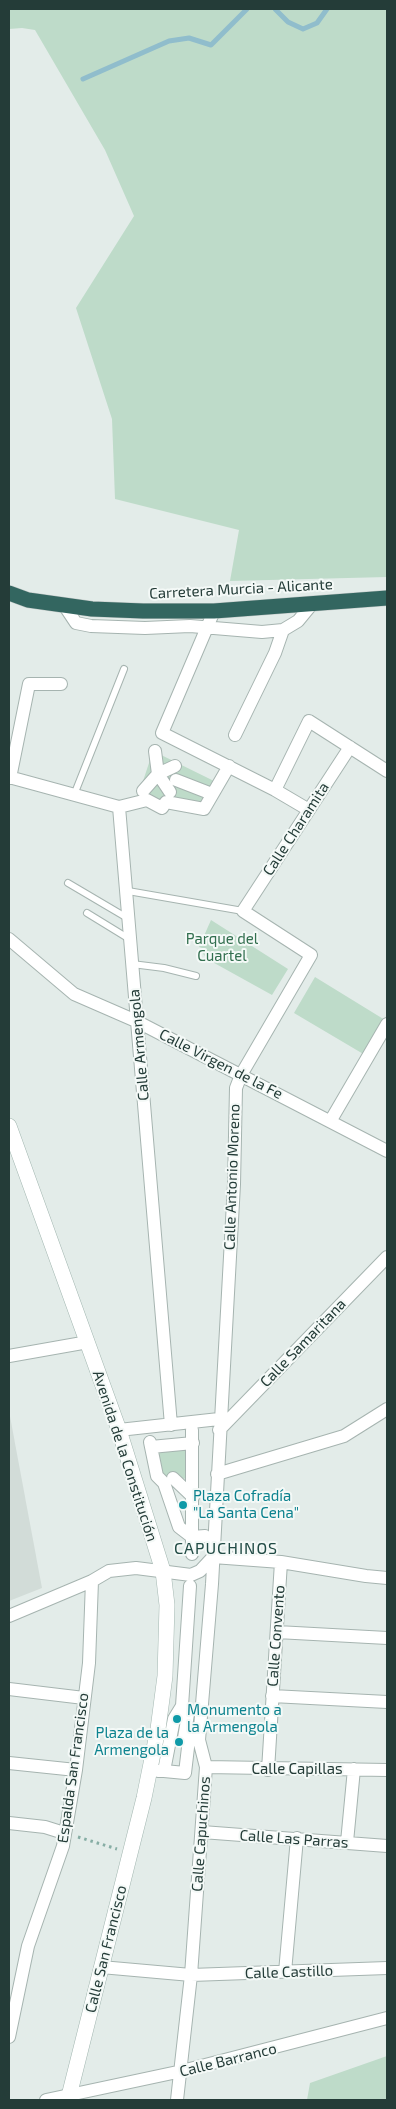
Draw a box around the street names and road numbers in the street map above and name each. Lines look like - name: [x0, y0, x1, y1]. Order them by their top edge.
- street label: Carretera Murcia - Alicante: [149, 575, 333, 603]
- street label: Calle Charamita: [259, 779, 333, 879]
- street label: Calle Armengola: [125, 988, 153, 1102]
- street label: Calle Virgen de la Fe: [156, 1025, 286, 1103]
- street label: Calle Antonio Moreno: [220, 1104, 244, 1250]
- street label: Calle Samaritana: [256, 1295, 350, 1391]
- street label: Avenida de la Constitución: [89, 1368, 161, 1544]
- street label: Calle Convento: [263, 1585, 289, 1687]
- street label: Espalda San Francisco: [54, 1692, 92, 1844]
- street label: Calle Capillas: [251, 1760, 343, 1778]
- street label: Calle Capuchinos: [188, 1776, 214, 1892]
- street label: Calle Las Parras: [239, 1826, 349, 1852]
- street label: Calle San Francisco: [81, 1883, 131, 2015]
- street label: Calle Castillo: [245, 1961, 333, 1983]
- street label: Calle Barranco: [178, 2039, 278, 2081]

